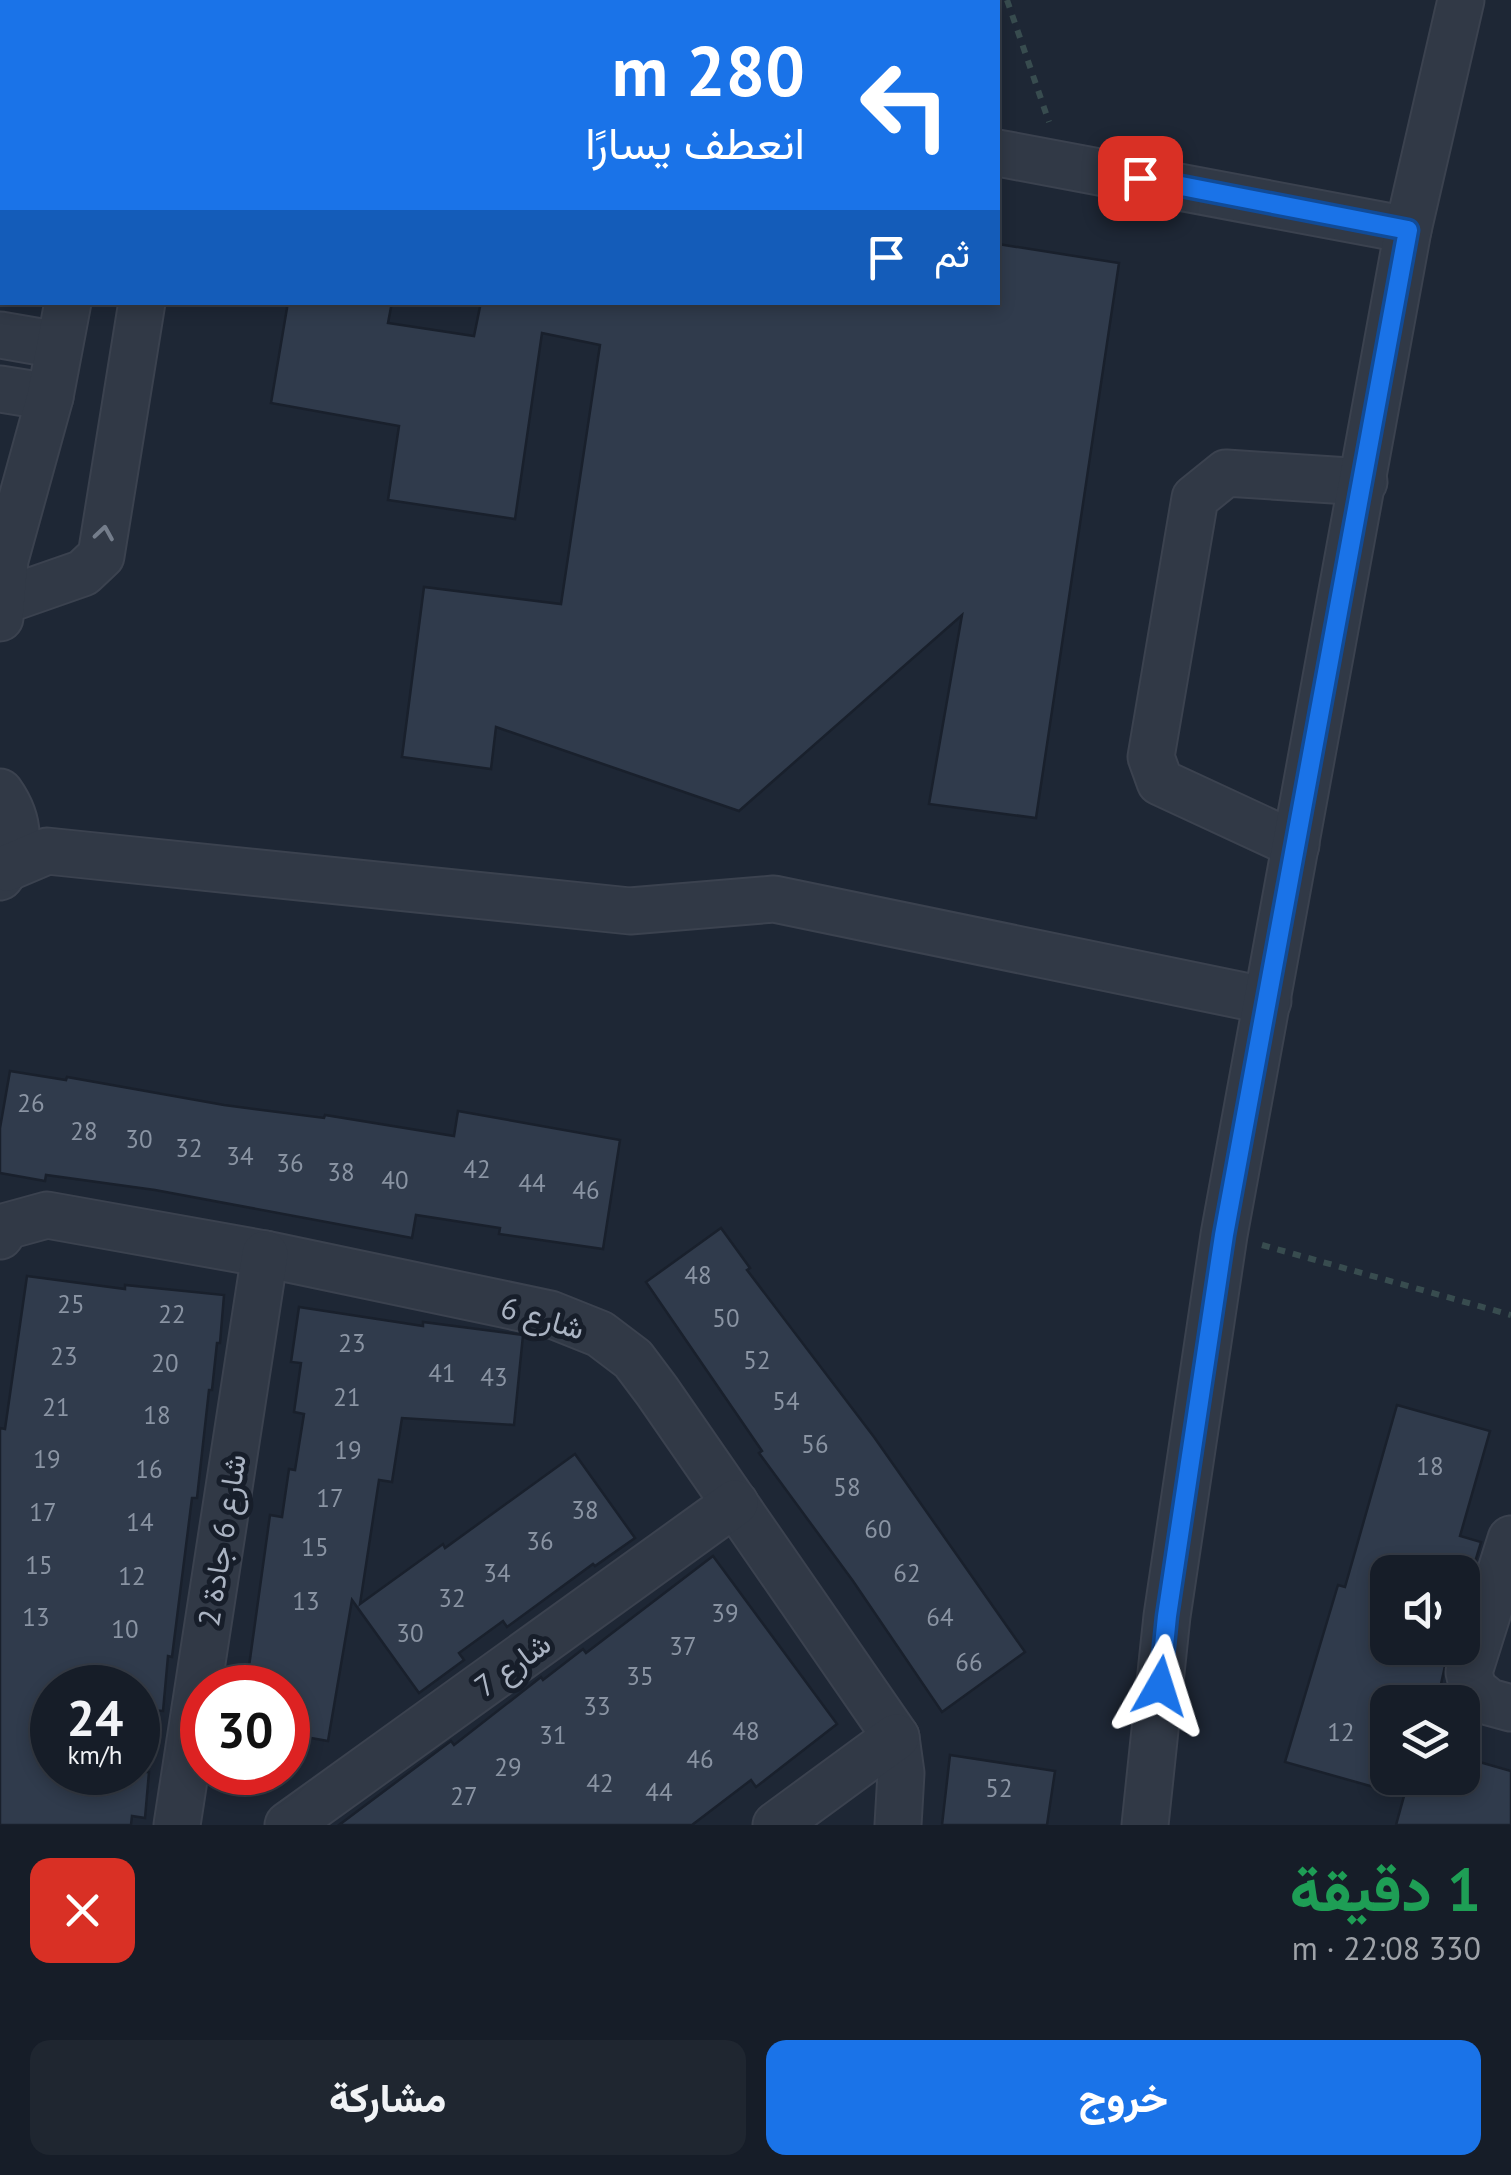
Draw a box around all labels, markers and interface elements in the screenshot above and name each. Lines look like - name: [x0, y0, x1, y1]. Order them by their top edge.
- text: 280 m: [612, 25, 805, 115]
- icon: left: [840, 40, 970, 170]
- text: انعطف يسارًا: [585, 113, 805, 171]
- pin: [1098, 136, 1183, 221]
- icon: arrive: [1113, 151, 1168, 206]
- text: ثم: [934, 228, 970, 277]
- icon: arrive: [859, 230, 914, 285]
- one-way arrow: [93, 525, 114, 542]
- house number: 26: [17, 1087, 45, 1119]
- house number: 28: [70, 1115, 98, 1147]
- house number: 30: [125, 1123, 153, 1155]
- house number: 32: [175, 1132, 203, 1164]
- house number: 34: [226, 1140, 254, 1172]
- house number: 36: [276, 1147, 304, 1179]
- house number: 42: [463, 1153, 491, 1185]
- house number: 38: [327, 1156, 355, 1188]
- house number: 40: [381, 1164, 409, 1196]
- house number: 44: [518, 1167, 546, 1199]
- house number: 46: [572, 1174, 600, 1206]
- house number: 48: [684, 1259, 712, 1291]
- street label: شارع 6: [496, 1287, 589, 1349]
- house number: 25: [57, 1288, 85, 1320]
- house number: 22: [158, 1298, 186, 1330]
- house number: 50: [712, 1302, 740, 1334]
- house number: 23: [338, 1327, 366, 1359]
- house number: 23: [50, 1340, 78, 1372]
- house number: 52: [743, 1344, 771, 1376]
- house number: 20: [151, 1347, 179, 1379]
- house number: 41: [428, 1357, 456, 1389]
- house number: 43: [480, 1361, 508, 1393]
- house number: 21: [333, 1381, 361, 1413]
- house number: 54: [772, 1385, 800, 1417]
- house number: 21: [42, 1391, 70, 1423]
- house number: 18: [143, 1399, 171, 1431]
- house number: 56: [801, 1428, 829, 1460]
- house number: 19: [334, 1434, 362, 1466]
- house number: 19: [33, 1443, 61, 1475]
- house number: 18: [1416, 1450, 1444, 1482]
- street label: شارع 6 جادة 2: [188, 1451, 256, 1629]
- house number: 16: [135, 1453, 163, 1485]
- house number: 58: [833, 1471, 861, 1503]
- house number: 17: [316, 1482, 344, 1514]
- house number: 38: [571, 1494, 599, 1526]
- house number: 17: [29, 1496, 57, 1528]
- house number: 14: [126, 1506, 154, 1538]
- house number: 60: [864, 1513, 892, 1545]
- house number: 36: [526, 1525, 554, 1557]
- house number: 15: [301, 1531, 329, 1563]
- house number: 15: [25, 1549, 53, 1581]
- map controls: [1370, 1555, 1480, 1795]
- button: sound: [1370, 1555, 1480, 1665]
- house number: 34: [483, 1557, 511, 1589]
- house number: 62: [893, 1557, 921, 1589]
- house number: 12: [118, 1560, 146, 1592]
- house number: 32: [438, 1582, 466, 1614]
- house number: 13: [292, 1585, 320, 1617]
- house number: 39: [711, 1597, 739, 1629]
- house number: 13: [22, 1601, 50, 1633]
- house number: 64: [926, 1601, 954, 1633]
- house number: 10: [111, 1613, 139, 1645]
- house number: 30: [396, 1617, 424, 1649]
- street label: شارع 7: [466, 1623, 559, 1706]
- house number: 37: [669, 1630, 697, 1662]
- position arrow: [1108, 1634, 1212, 1738]
- house number: 66: [955, 1646, 983, 1678]
- house number: 35: [626, 1660, 654, 1692]
- speed limit sign: 30: [180, 1665, 310, 1795]
- text: 24: [67, 1685, 123, 1750]
- button: layers: [1370, 1685, 1480, 1795]
- house number: 33: [583, 1690, 611, 1722]
- house number: 48: [732, 1715, 760, 1747]
- house number: 12: [1327, 1716, 1355, 1748]
- house number: 31: [539, 1719, 567, 1751]
- text: km/h: [68, 1739, 122, 1771]
- house number: 46: [686, 1743, 714, 1775]
- house number: 29: [494, 1751, 522, 1783]
- house number: 42: [586, 1767, 614, 1799]
- house number: 52: [985, 1772, 1013, 1804]
- house number: 44: [645, 1776, 673, 1808]
- house number: 27: [450, 1780, 478, 1812]
- text: 1 دقيقة: [1290, 1850, 1481, 1928]
- button: close: [30, 1858, 135, 1963]
- text: 330 m · 22:08: [1292, 1927, 1481, 1969]
- button: مشاركة: [30, 2040, 746, 2155]
- button: خروج: [766, 2040, 1481, 2155]

